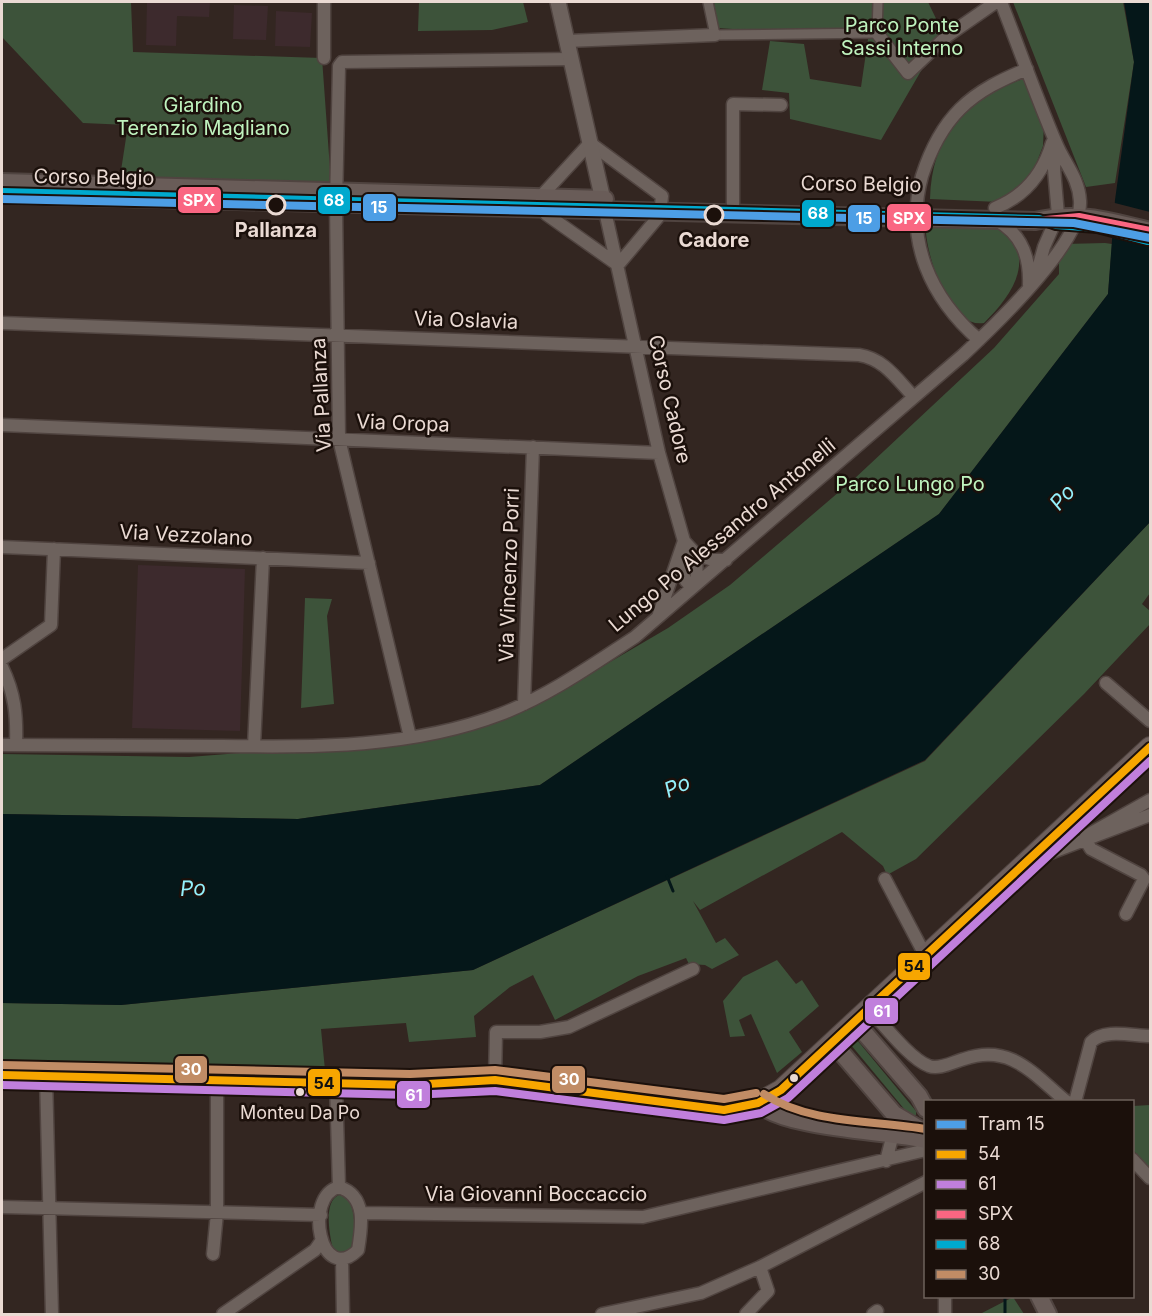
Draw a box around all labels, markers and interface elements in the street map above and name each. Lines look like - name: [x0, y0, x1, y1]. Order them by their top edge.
- park label: Parco Ponte Sassi Interno: [841, 13, 963, 60]
- park label: Giardino Terenzio Magliano: [116, 93, 290, 140]
- street label: Corso Belgio: [33, 164, 155, 190]
- street label: Corso Belgio: [800, 171, 922, 197]
- line badge: SPX: [177, 186, 222, 214]
- line badge: 68: [317, 186, 351, 215]
- text: SPX: [183, 190, 216, 210]
- text: 68: [324, 190, 344, 210]
- line badge: 15: [362, 193, 397, 222]
- marker: Pallanza: [266, 195, 286, 215]
- text: 15: [370, 197, 388, 217]
- line badge: 68: [801, 199, 835, 228]
- text: 68: [808, 203, 828, 223]
- line badge: SPX: [886, 203, 932, 232]
- line badge: 15: [847, 204, 881, 233]
- marker: Cadore: [704, 205, 724, 225]
- text: 15: [855, 208, 873, 228]
- text: SPX: [893, 208, 926, 228]
- place label: Pallanza: [235, 218, 317, 242]
- place label: Cadore: [679, 228, 750, 252]
- street label: Via Oslavia: [413, 306, 519, 334]
- street label: Corso Cadore: [644, 332, 696, 466]
- street label: Via Pallanza: [306, 337, 336, 453]
- street label: Via Oropa: [356, 409, 450, 437]
- street label: Lungo Po Alessandro Antonelli: [604, 433, 840, 637]
- park label: Parco Lungo Po: [835, 472, 985, 496]
- water label: Po: [1044, 479, 1080, 515]
- street label: Via Vincenzo Porri: [494, 487, 524, 663]
- street label: Via Vezzolano: [119, 520, 253, 550]
- water label: Po: [660, 769, 694, 803]
- water label: Po: [180, 875, 206, 901]
- line badge: 54: [897, 952, 931, 981]
- text: 54: [903, 956, 925, 976]
- line badge: 61: [864, 997, 899, 1025]
- text: 61: [873, 1001, 891, 1021]
- line badge: 30: [174, 1055, 208, 1084]
- text: 30: [180, 1059, 202, 1079]
- line badge: 30: [551, 1065, 586, 1094]
- line badge: 54: [307, 1068, 341, 1097]
- text: 30: [558, 1069, 580, 1089]
- unlabelled marker: [788, 1072, 800, 1084]
- text: 54: [313, 1073, 335, 1093]
- line badge: 61: [396, 1080, 431, 1109]
- text: 61: [405, 1085, 423, 1105]
- marker: Monteu Da Po: [294, 1086, 306, 1098]
- legend: [924, 1100, 1134, 1298]
- place label: Monteu Da Po: [240, 1102, 360, 1123]
- text: Tram 15: [978, 1113, 1045, 1134]
- text: 54: [978, 1143, 1001, 1164]
- text: 61: [978, 1173, 996, 1194]
- street label: Via Giovanni Boccaccio: [425, 1182, 647, 1206]
- text: SPX: [978, 1203, 1013, 1224]
- text: 68: [978, 1233, 1000, 1254]
- text: 30: [978, 1263, 1000, 1284]

